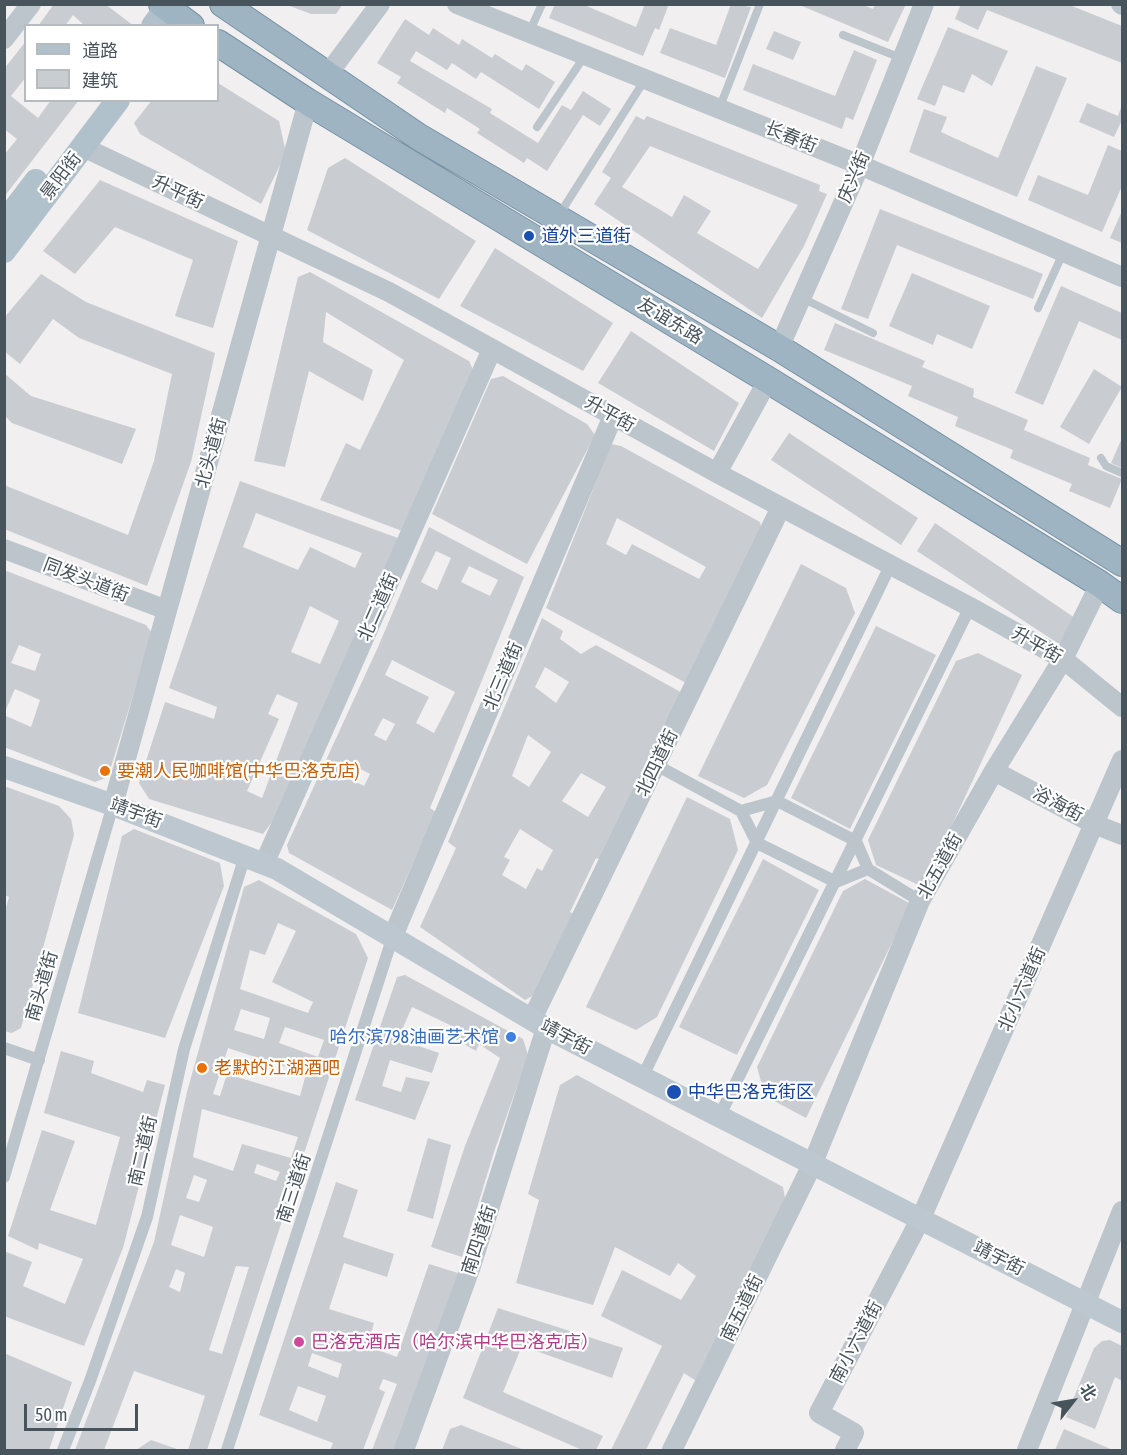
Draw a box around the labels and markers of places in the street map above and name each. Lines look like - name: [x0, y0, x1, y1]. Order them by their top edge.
- place label: 道外三道街: [541, 225, 631, 247]
- marker: 道外三道街: [522, 229, 536, 243]
- place label: 要潮人民咖啡馆(中华巴洛克店): [117, 760, 360, 782]
- marker: 要潮人民咖啡馆(中华巴洛克店): [98, 764, 112, 778]
- place label: 哈尔滨798油画艺术馆: [330, 1026, 499, 1048]
- marker: 哈尔滨798油画艺术馆: [504, 1030, 518, 1044]
- place label: 老默的江湖酒吧: [214, 1057, 340, 1079]
- marker: 老默的江湖酒吧: [195, 1061, 209, 1075]
- place label: 中华巴洛克街区: [688, 1081, 814, 1103]
- marker: 中华巴洛克街区: [665, 1083, 683, 1101]
- place label: 巴洛克酒店（哈尔滨中华巴洛克店）: [311, 1331, 599, 1353]
- marker: 巴洛克酒店（哈尔滨中华巴洛克店）: [292, 1335, 306, 1349]

